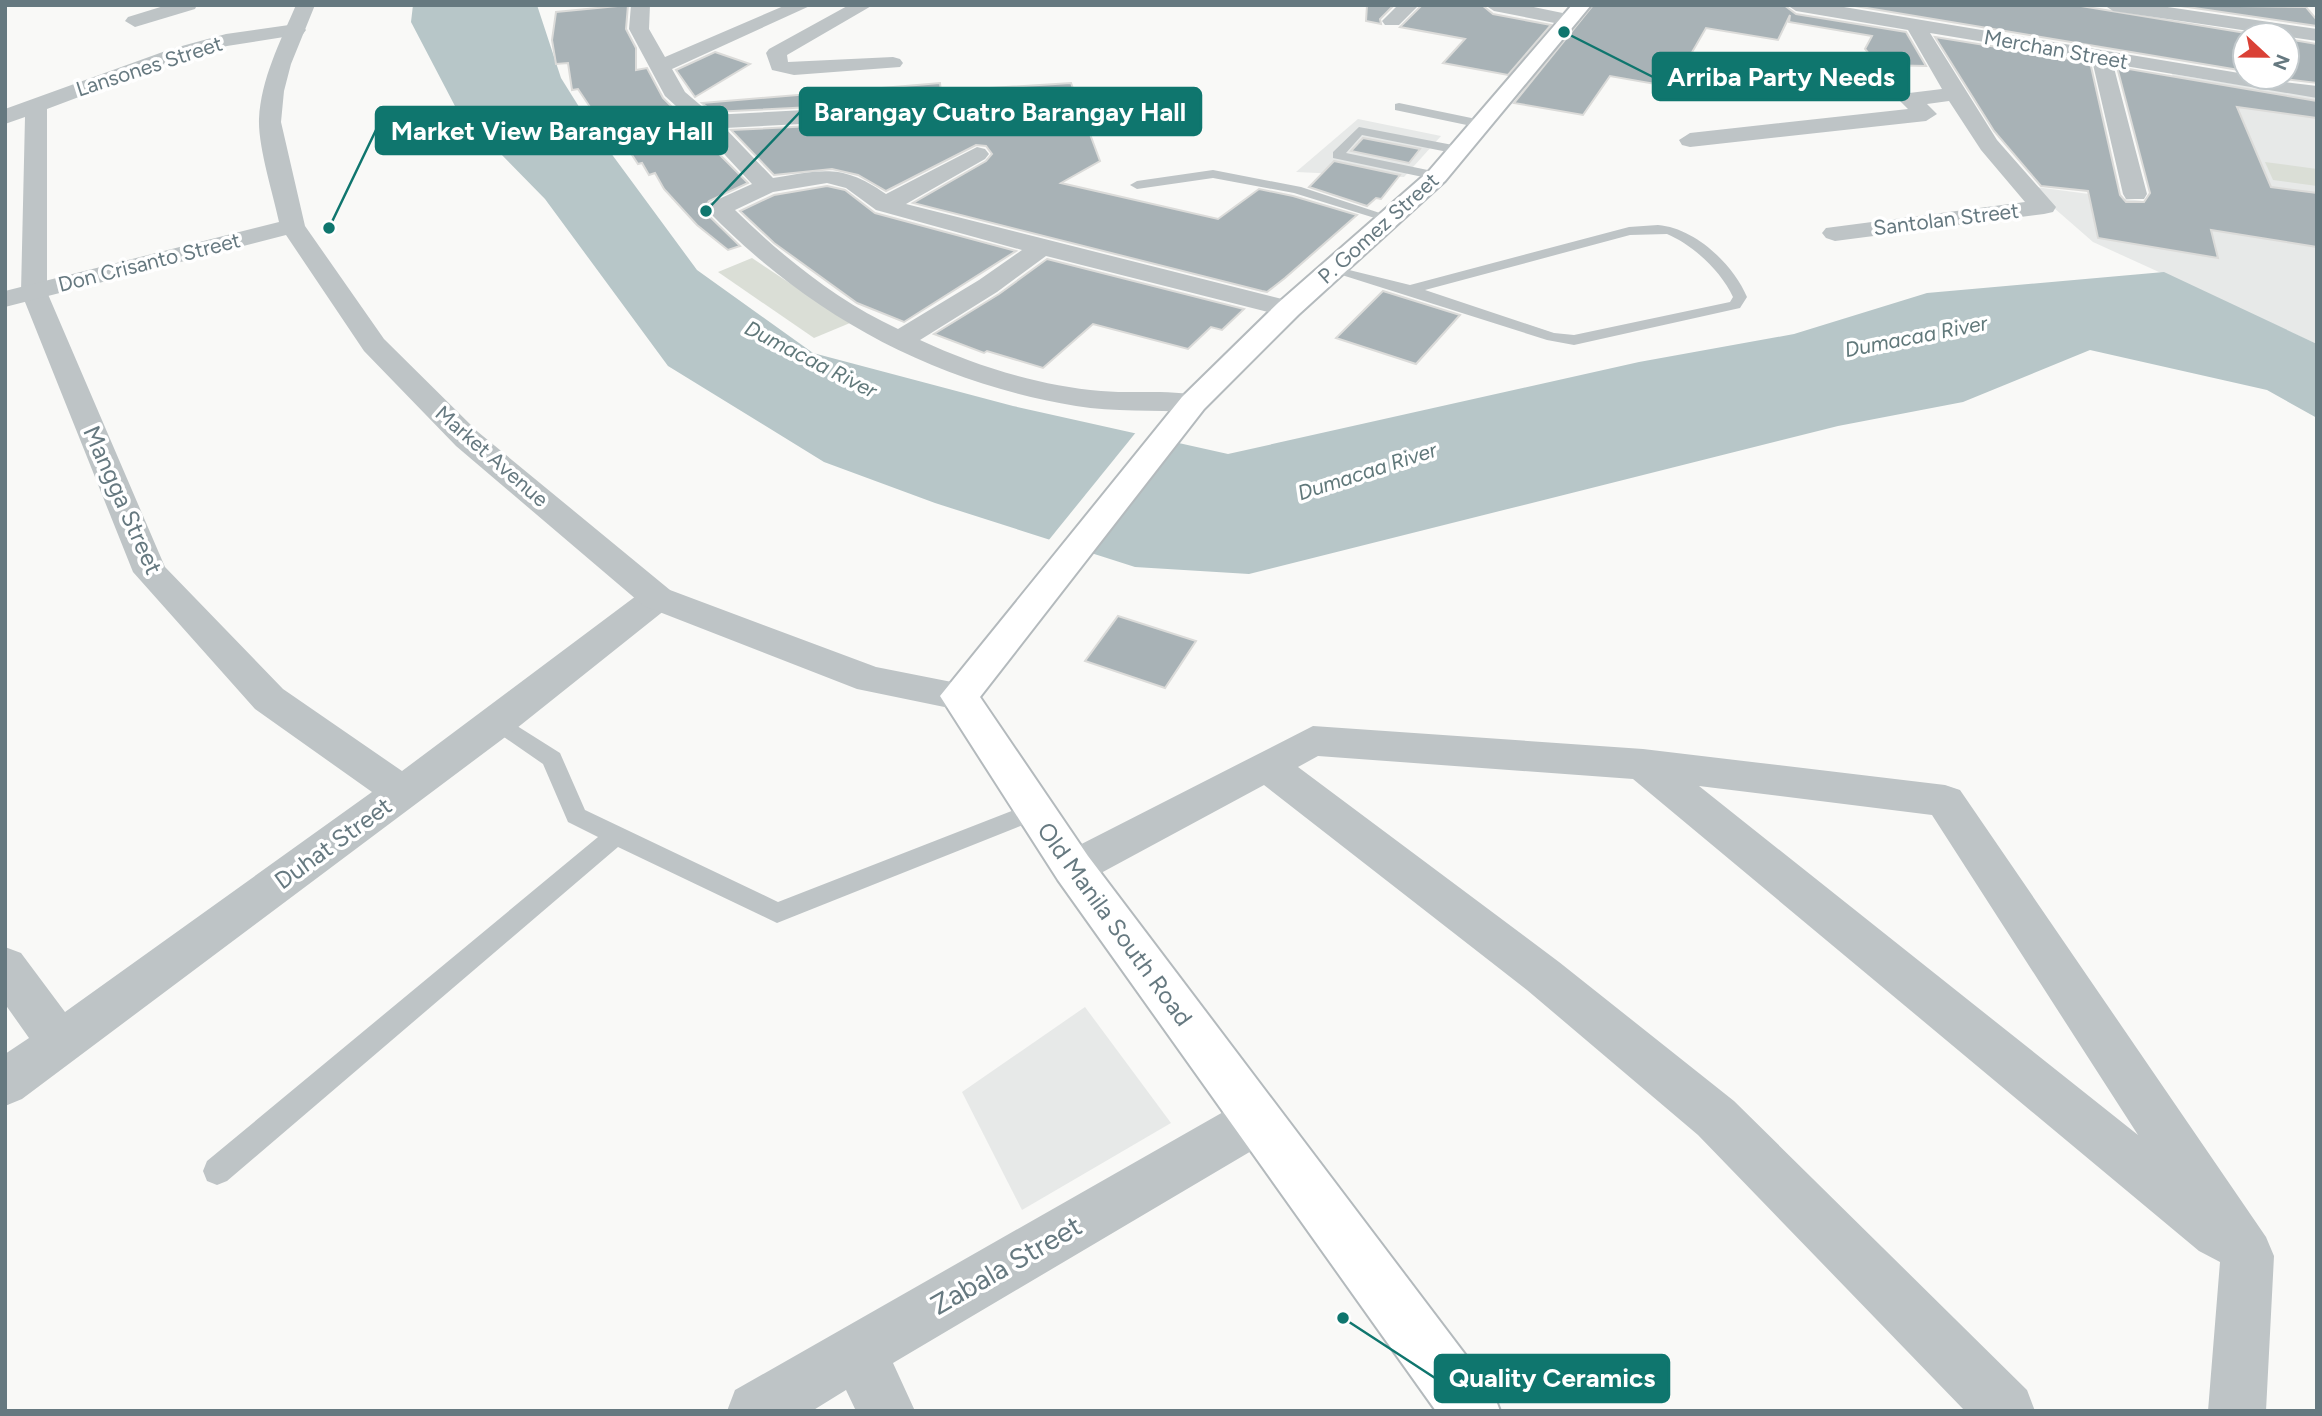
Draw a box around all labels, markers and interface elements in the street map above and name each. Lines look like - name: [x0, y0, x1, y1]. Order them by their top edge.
- north arrow: [2231, 21, 2301, 91]
- street label: Merchan Street: [1982, 24, 2130, 74]
- street label: Lansones Street: [73, 31, 225, 101]
- text: N: [2268, 51, 2295, 73]
- callout: Arriba Party Needs: [1653, 53, 1909, 100]
- text: Arriba Party Needs: [1667, 61, 1895, 93]
- callout: Barangay Cuatro Barangay Hall: [800, 88, 1201, 135]
- text: Barangay Cuatro Barangay Hall: [814, 96, 1186, 128]
- callout: Market View Barangay Hall: [376, 107, 727, 154]
- text: Market View Barangay Hall: [391, 115, 713, 147]
- street label: P. Gomez Street: [1313, 167, 1443, 289]
- street label: Santolan Street: [1872, 198, 2020, 240]
- street label: Don Crisanto Street: [55, 227, 243, 297]
- water label: Dumacaa River: [1842, 310, 1990, 362]
- water label: Dumacaa River: [741, 315, 882, 403]
- street label: Market Avenue: [431, 400, 553, 512]
- street label: Mangga Street: [77, 421, 169, 579]
- water label: Dumacaa River: [1294, 436, 1441, 505]
- street label: Duhat Street: [269, 791, 397, 895]
- street label: Old Manila South Road: [1031, 817, 1199, 1031]
- street label: Zabala Street: [924, 1208, 1088, 1322]
- callout: Quality Ceramics: [1435, 1355, 1669, 1402]
- text: Quality Ceramics: [1449, 1362, 1655, 1394]

